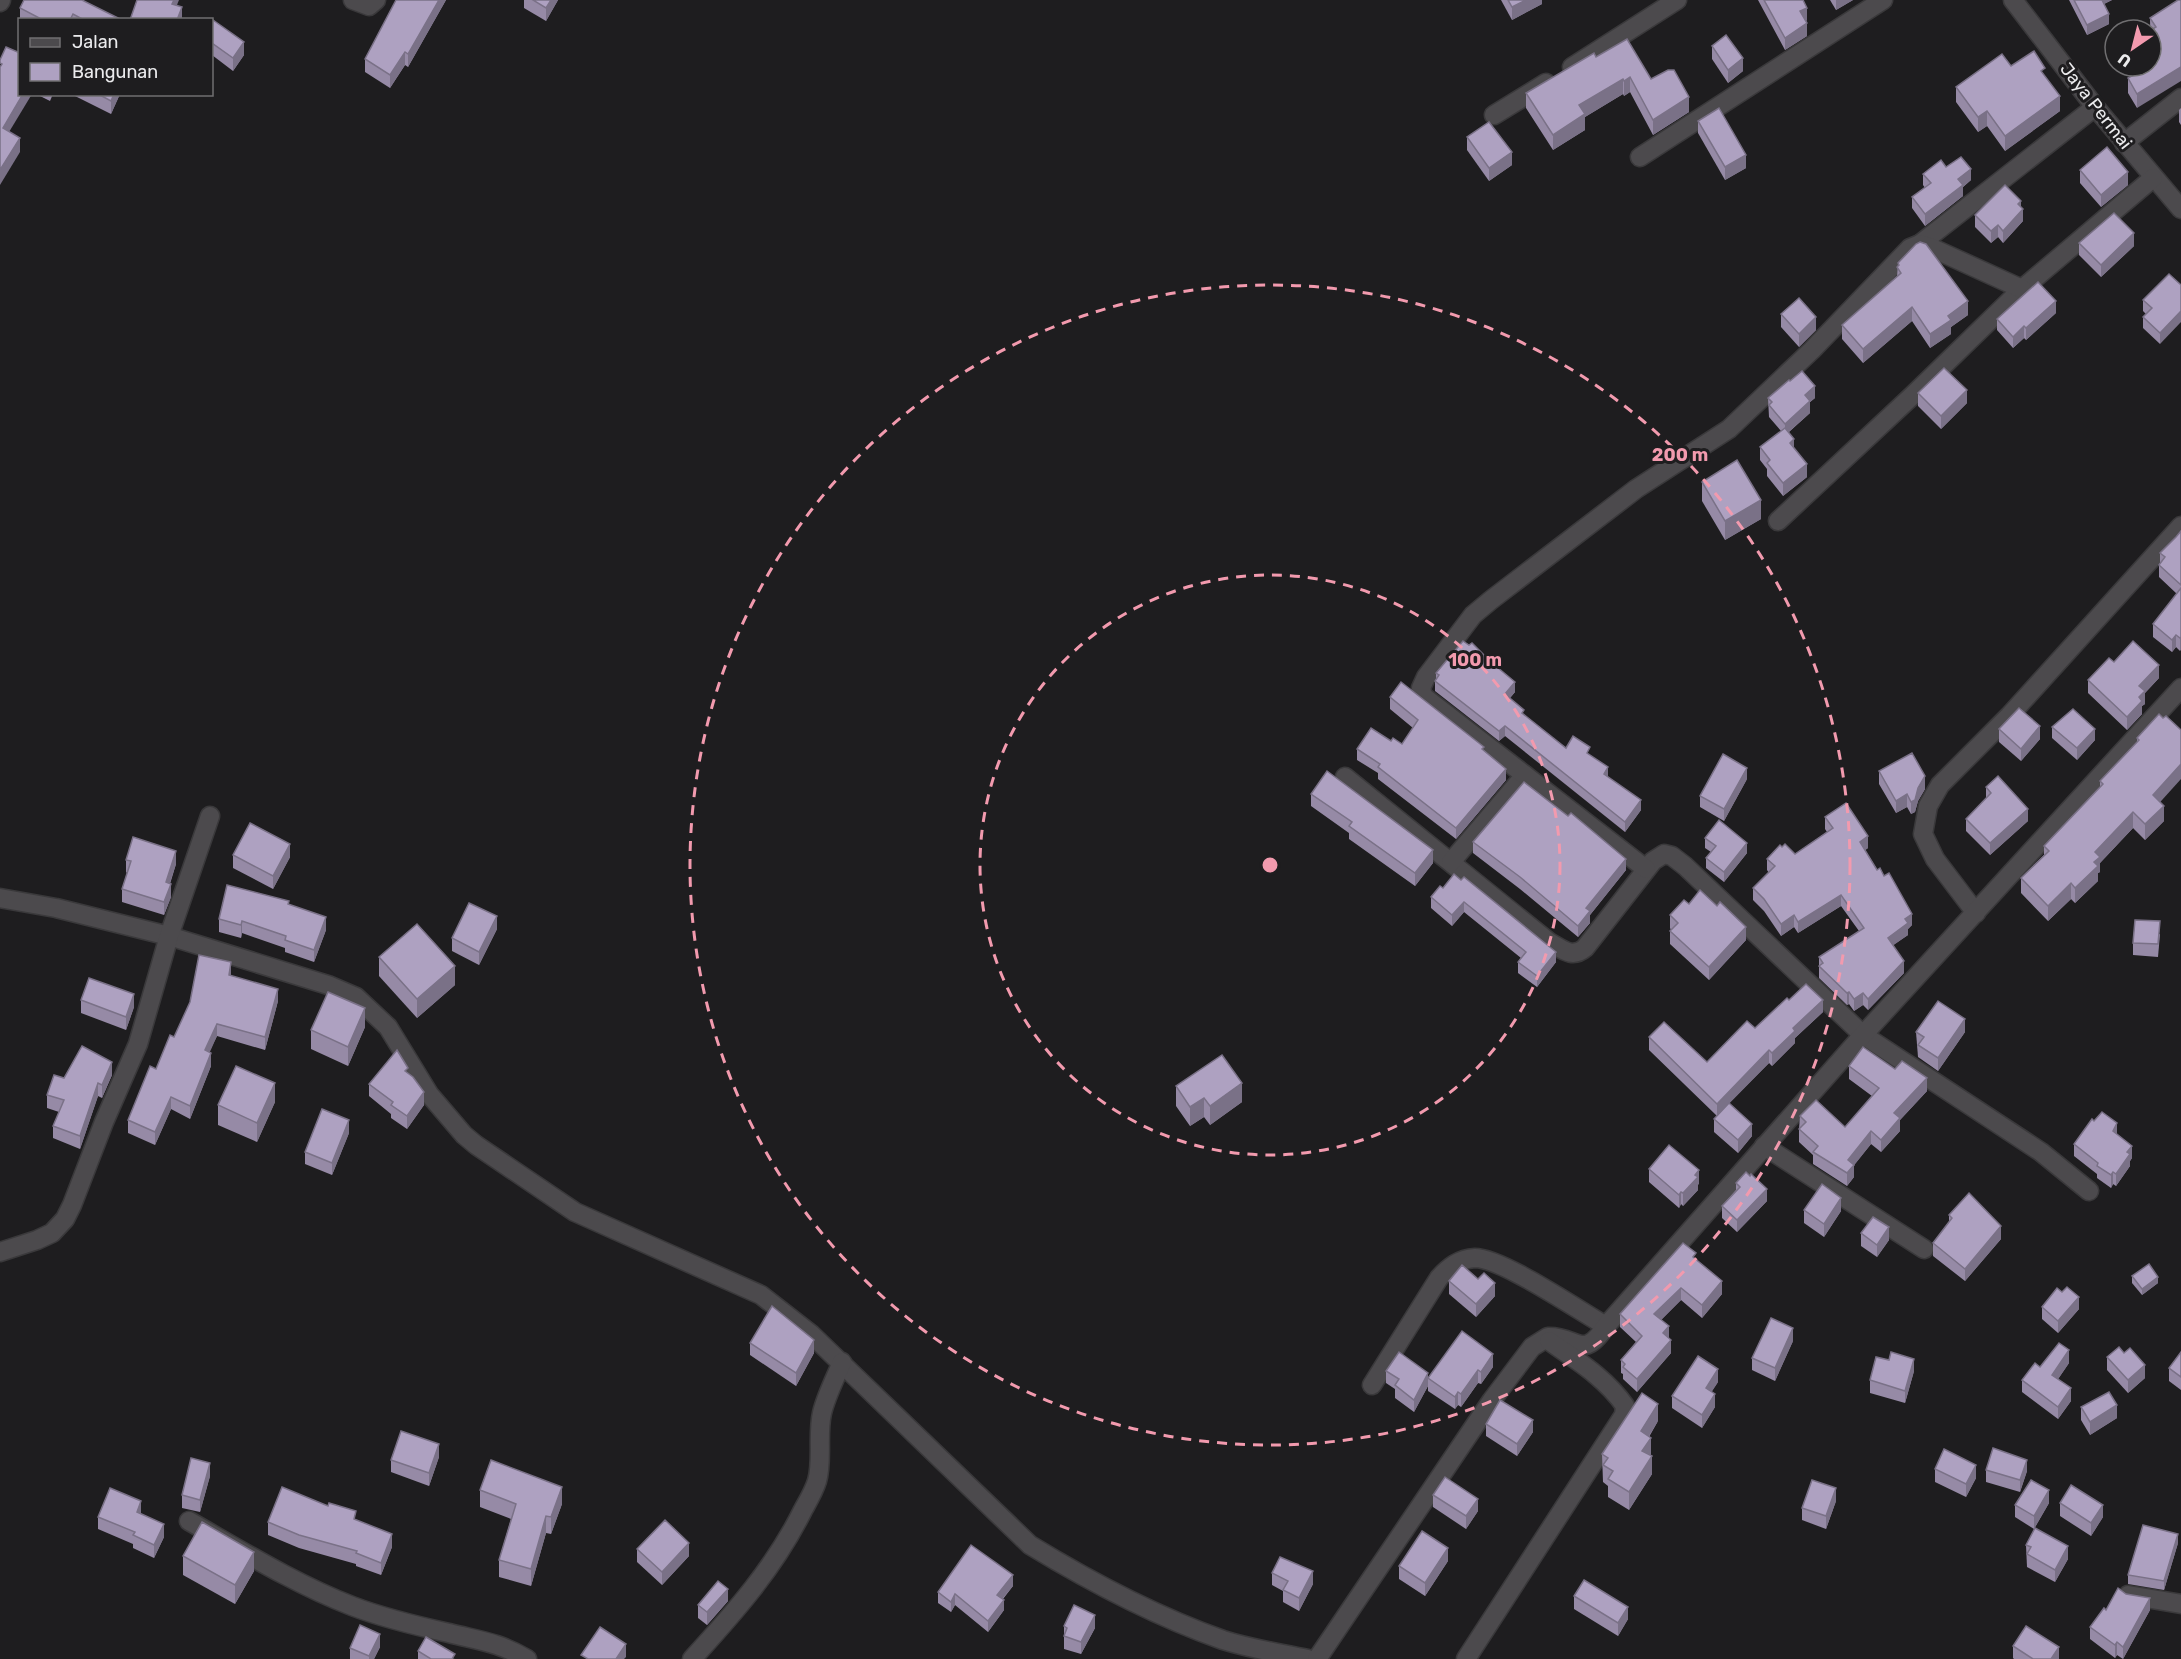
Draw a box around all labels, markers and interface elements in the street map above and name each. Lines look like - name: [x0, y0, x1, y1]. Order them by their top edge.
- legend: [18, 18, 213, 96]
- north arrow: [2103, 18, 2163, 78]
- text: Jalan: [72, 31, 119, 53]
- text: U: [2114, 49, 2135, 71]
- street label: Jaya Permai: [2055, 58, 2137, 154]
- text: Bangunan: [72, 61, 158, 83]
- text: 200 m: [1652, 444, 1708, 466]
- text: 100 m: [1448, 649, 1502, 671]
- centre of rings: [1260, 855, 1280, 875]

